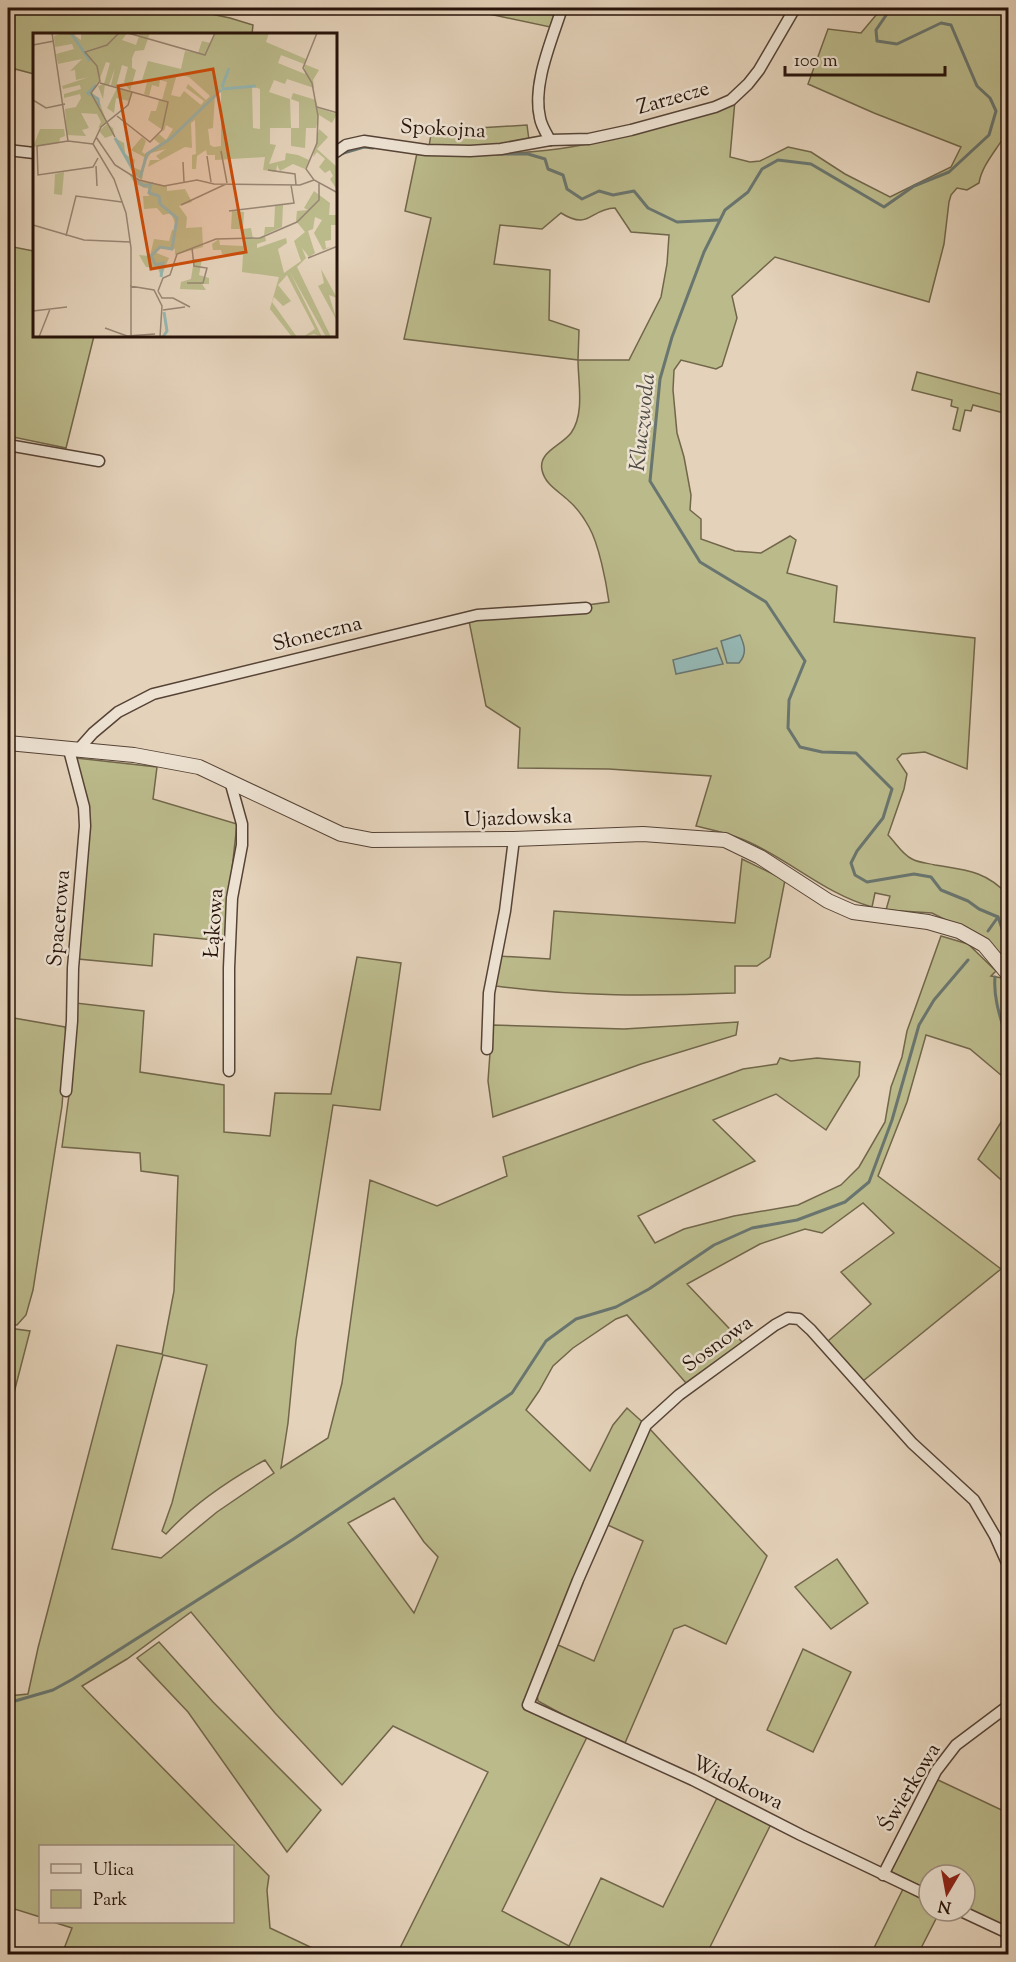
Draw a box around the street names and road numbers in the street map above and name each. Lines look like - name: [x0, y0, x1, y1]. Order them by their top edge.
- street label: Zarzecze: [634, 74, 713, 124]
- street label: Spokojna: [399, 113, 487, 147]
- street label: Słoneczna: [270, 609, 366, 661]
- street label: Ujazdowska: [463, 802, 573, 836]
- street label: Spacerowa: [41, 868, 79, 968]
- street label: Łąkowa: [198, 887, 232, 959]
- street label: Sosnowa: [677, 1309, 760, 1380]
- street label: Świerkowa: [872, 1738, 949, 1838]
- street label: Widokowa: [686, 1749, 788, 1819]

